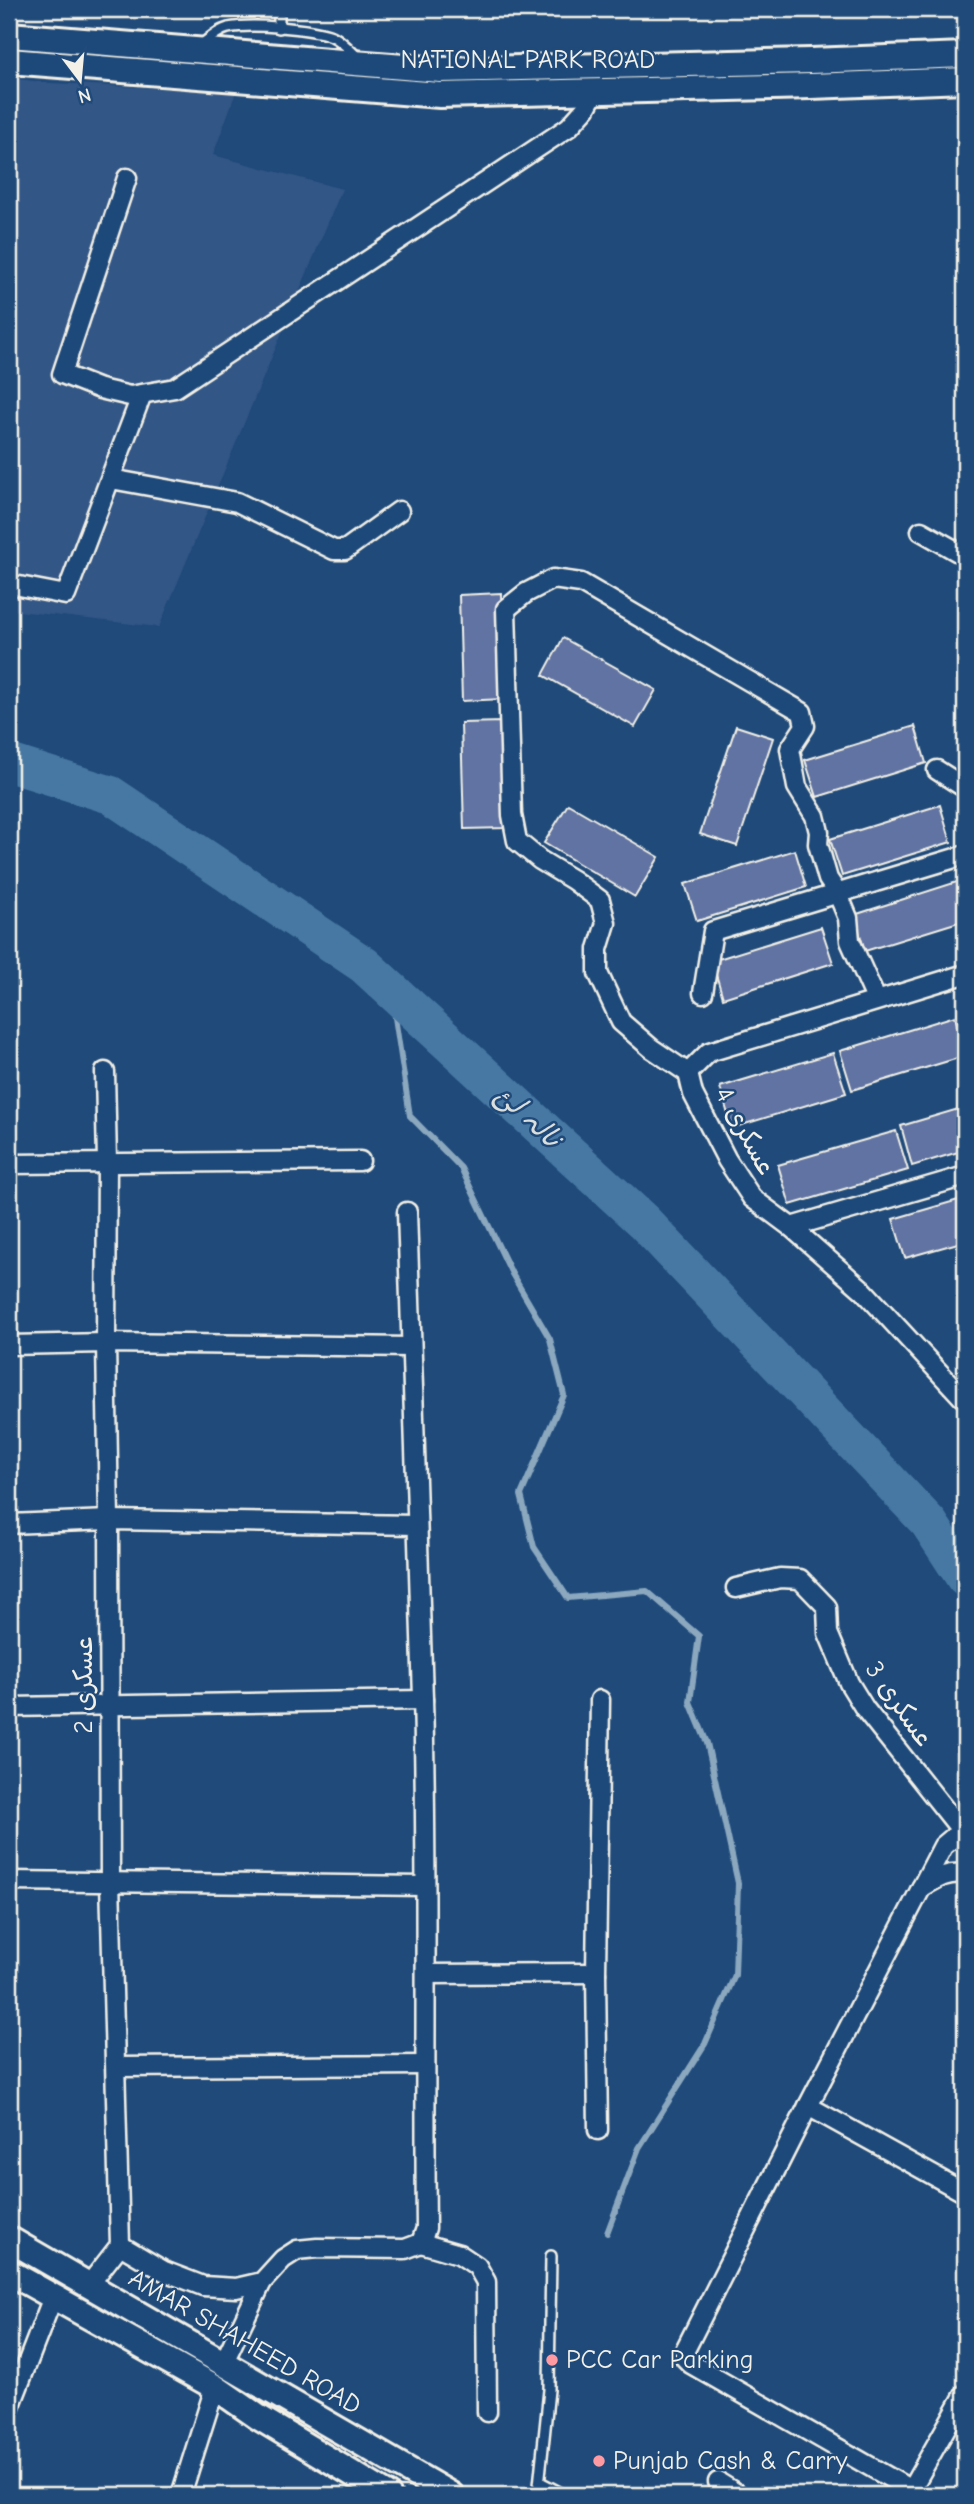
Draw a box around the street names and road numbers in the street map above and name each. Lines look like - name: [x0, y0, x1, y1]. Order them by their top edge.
- street label: NATIONAL PARK ROAD: [401, 45, 655, 75]
- street label: عسکری 4: [708, 1082, 782, 1180]
- street label: عسکری 2: [69, 1636, 99, 1734]
- street label: عسکری 3: [859, 1656, 939, 1752]
- street label: AMAR SHAHEED ROAD: [123, 2263, 367, 2421]

